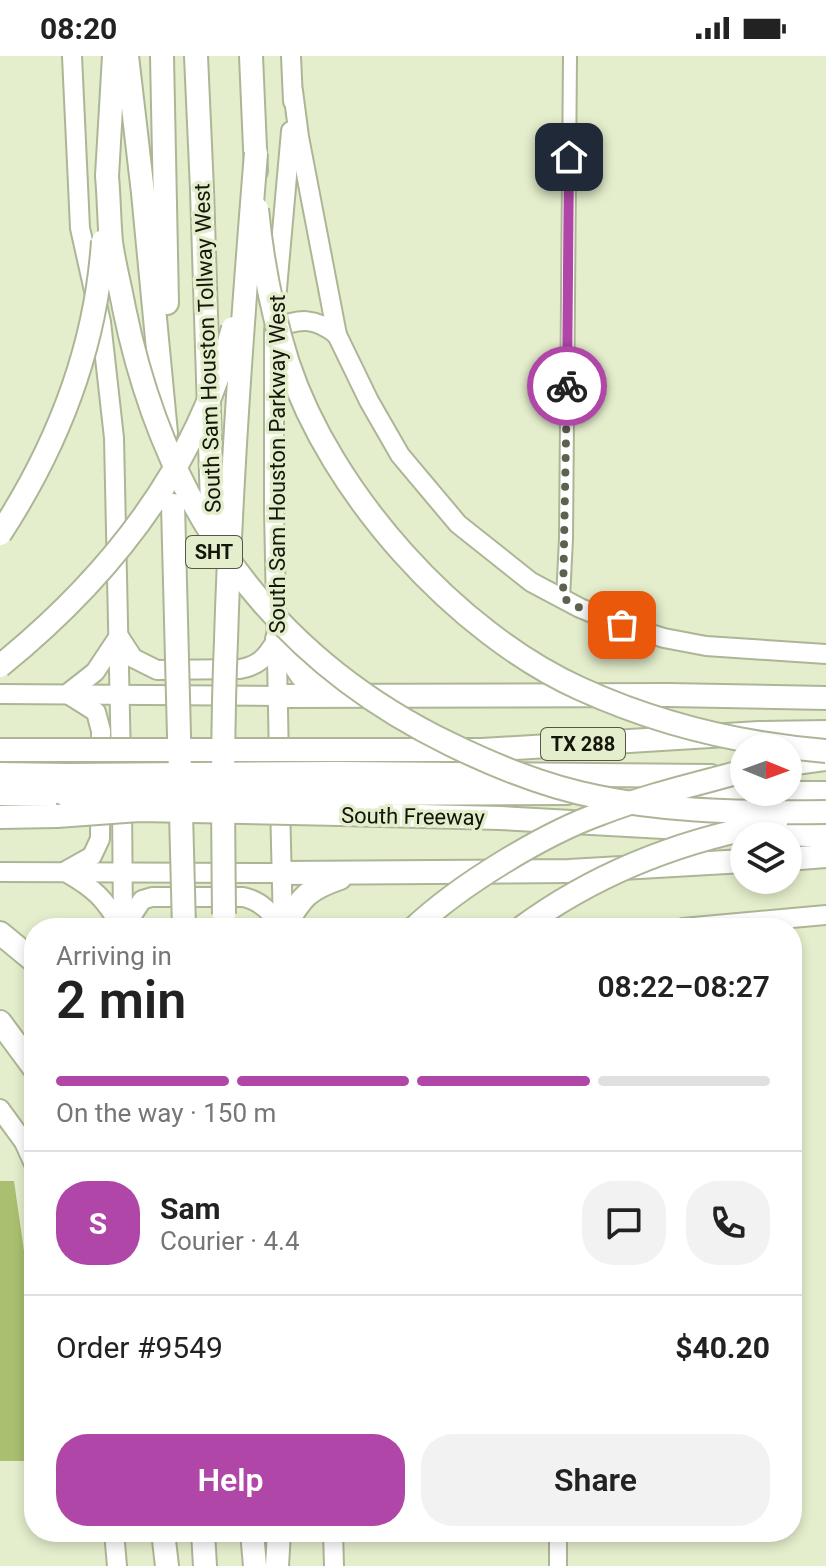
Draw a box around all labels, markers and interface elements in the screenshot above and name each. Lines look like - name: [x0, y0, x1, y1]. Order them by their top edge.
- text: 08:20: [40, 11, 117, 46]
- pin: [535, 123, 603, 191]
- icon: home: [547, 135, 591, 179]
- street label: South Sam Houston Tollway West: [189, 183, 226, 513]
- street label: South Sam Houston Parkway West: [265, 294, 290, 634]
- courier: [527, 346, 607, 426]
- icon: bike: [545, 364, 589, 408]
- road number: SHT: [186, 536, 242, 568]
- pin: [588, 591, 656, 659]
- icon: bag: [600, 603, 644, 647]
- road number: TX 288: [541, 728, 625, 760]
- north arrow: [730, 734, 802, 806]
- map controls: [730, 734, 802, 894]
- street label: South Freeway: [341, 803, 486, 830]
- button: layers: [730, 822, 802, 894]
- text: Arriving in: [56, 941, 172, 971]
- text: 08:22–08:27: [597, 969, 770, 1004]
- text: 2 min: [56, 970, 186, 1031]
- text: On the way · 150 m: [56, 1098, 276, 1128]
- button: chat: [582, 1181, 666, 1265]
- button: phone: [686, 1181, 770, 1265]
- text: Sam: [160, 1191, 221, 1226]
- text: S: [89, 1206, 107, 1241]
- text: Courier · 4.4: [160, 1226, 300, 1256]
- text: Order #9549: [56, 1330, 223, 1365]
- text: $40.20: [675, 1330, 770, 1365]
- button: Help: [56, 1434, 405, 1526]
- button: Share: [421, 1434, 770, 1526]

